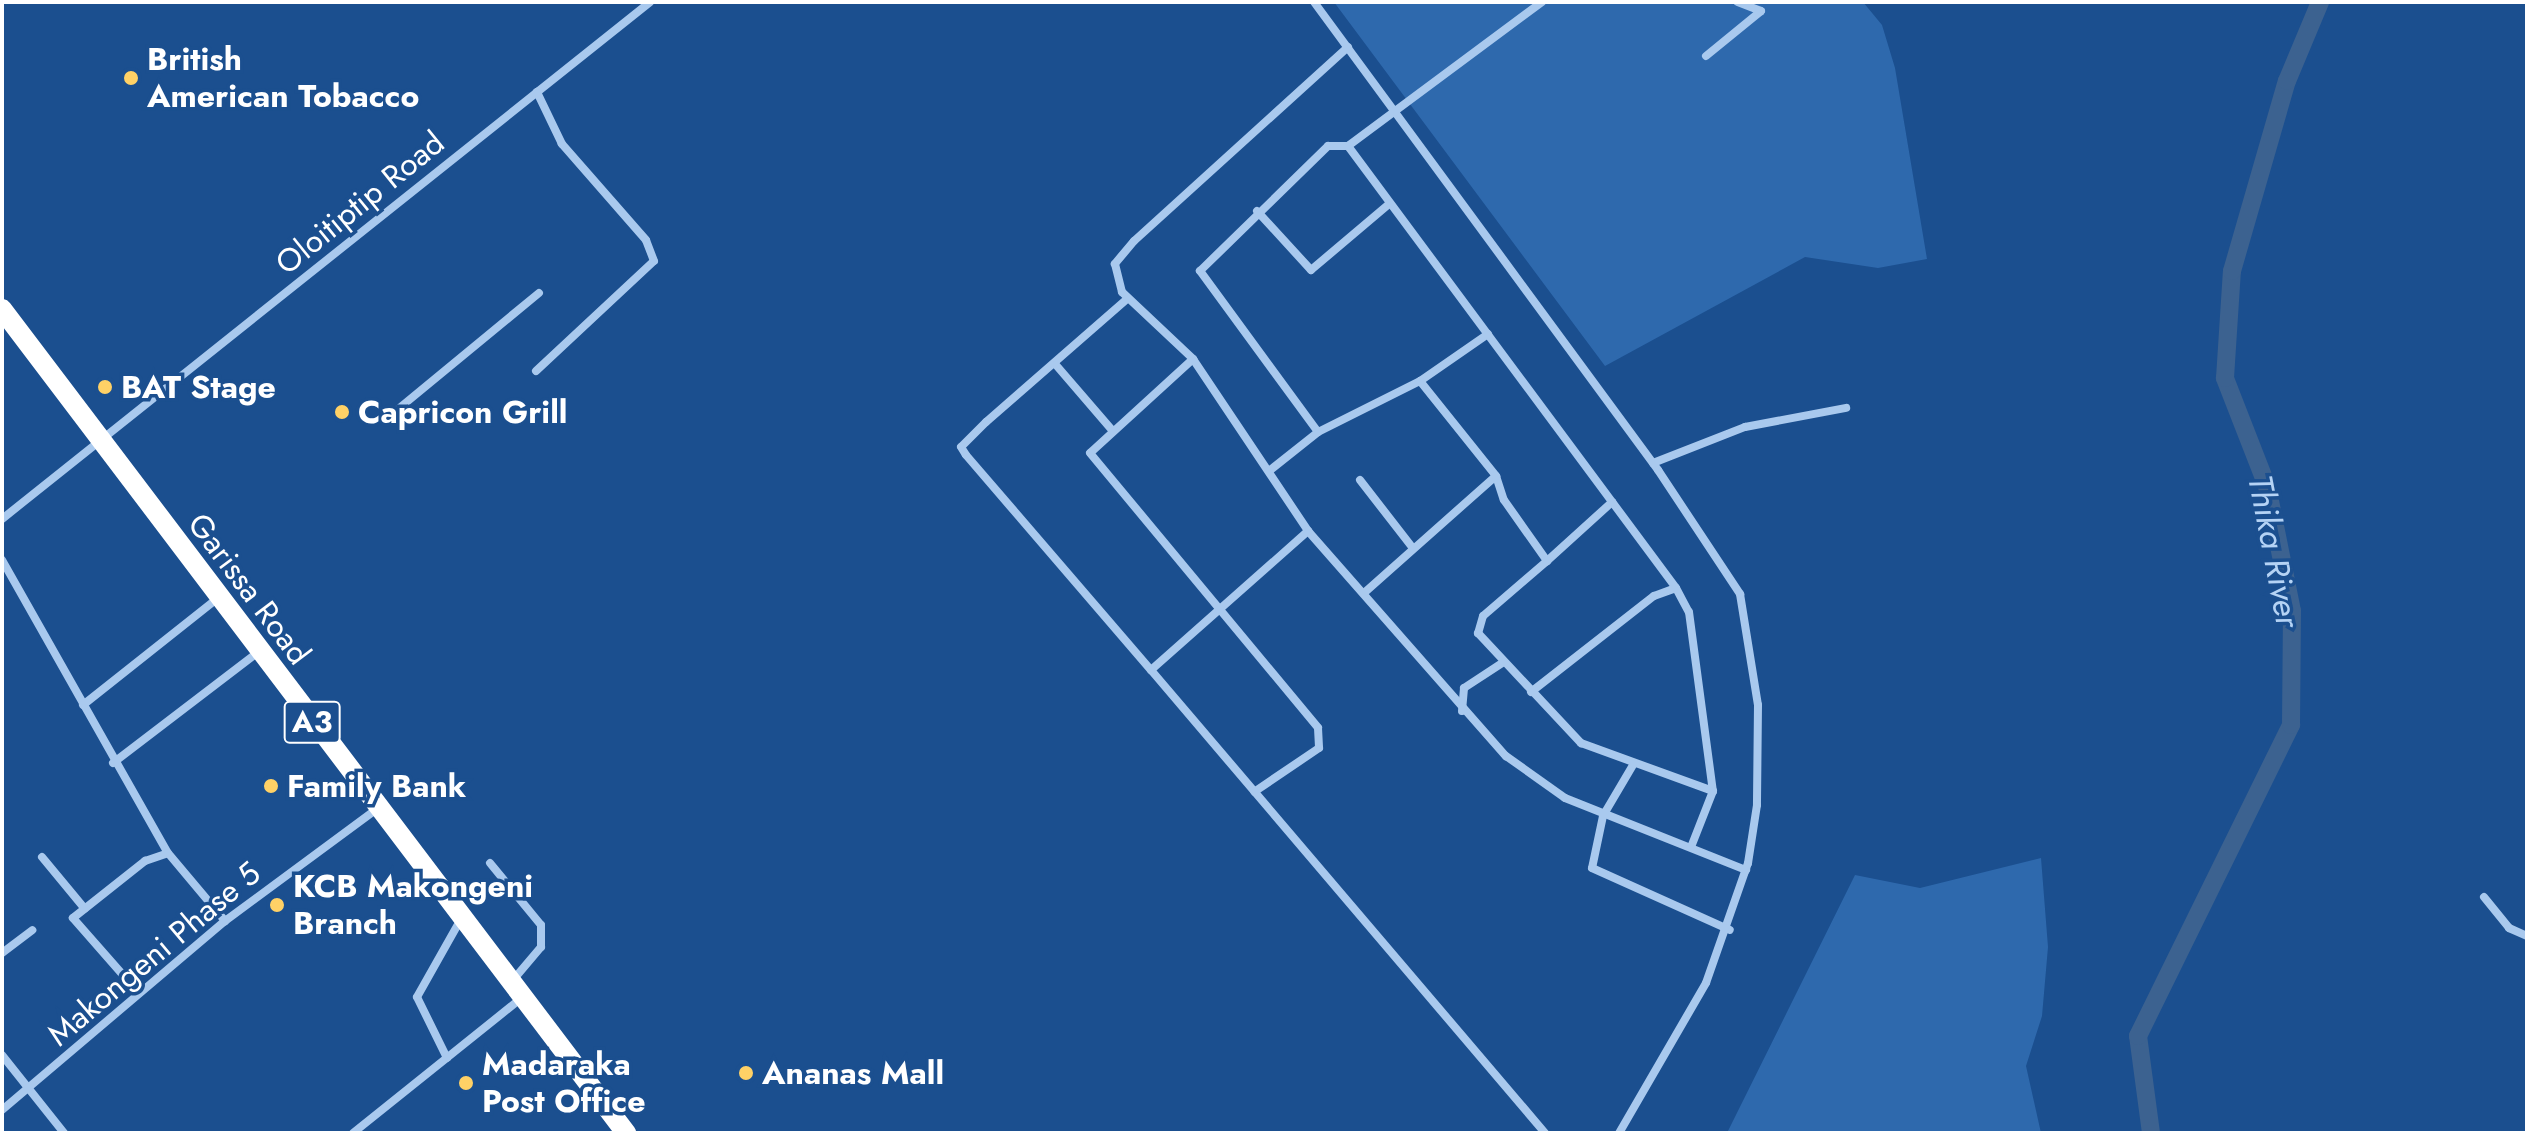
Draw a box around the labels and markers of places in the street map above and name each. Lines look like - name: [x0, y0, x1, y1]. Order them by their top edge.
- place label: British American Tobacco: [147, 41, 419, 116]
- marker: British American Tobacco: [122, 69, 140, 87]
- place label: BAT Stage: [121, 368, 276, 406]
- marker: BAT Stage: [96, 378, 114, 396]
- place label: Capricon Grill: [358, 393, 567, 431]
- marker: Capricon Grill: [333, 403, 351, 421]
- place label: Family Bank: [287, 767, 466, 805]
- marker: Family Bank: [262, 777, 280, 795]
- place label: KCB Makongeni Branch: [293, 868, 533, 943]
- marker: KCB Makongeni Branch: [268, 896, 286, 914]
- place label: Madaraka Post Office: [482, 1046, 645, 1121]
- place label: Ananas Mall: [762, 1054, 944, 1092]
- marker: Ananas Mall: [737, 1064, 755, 1082]
- marker: Madaraka Post Office: [457, 1074, 475, 1092]

